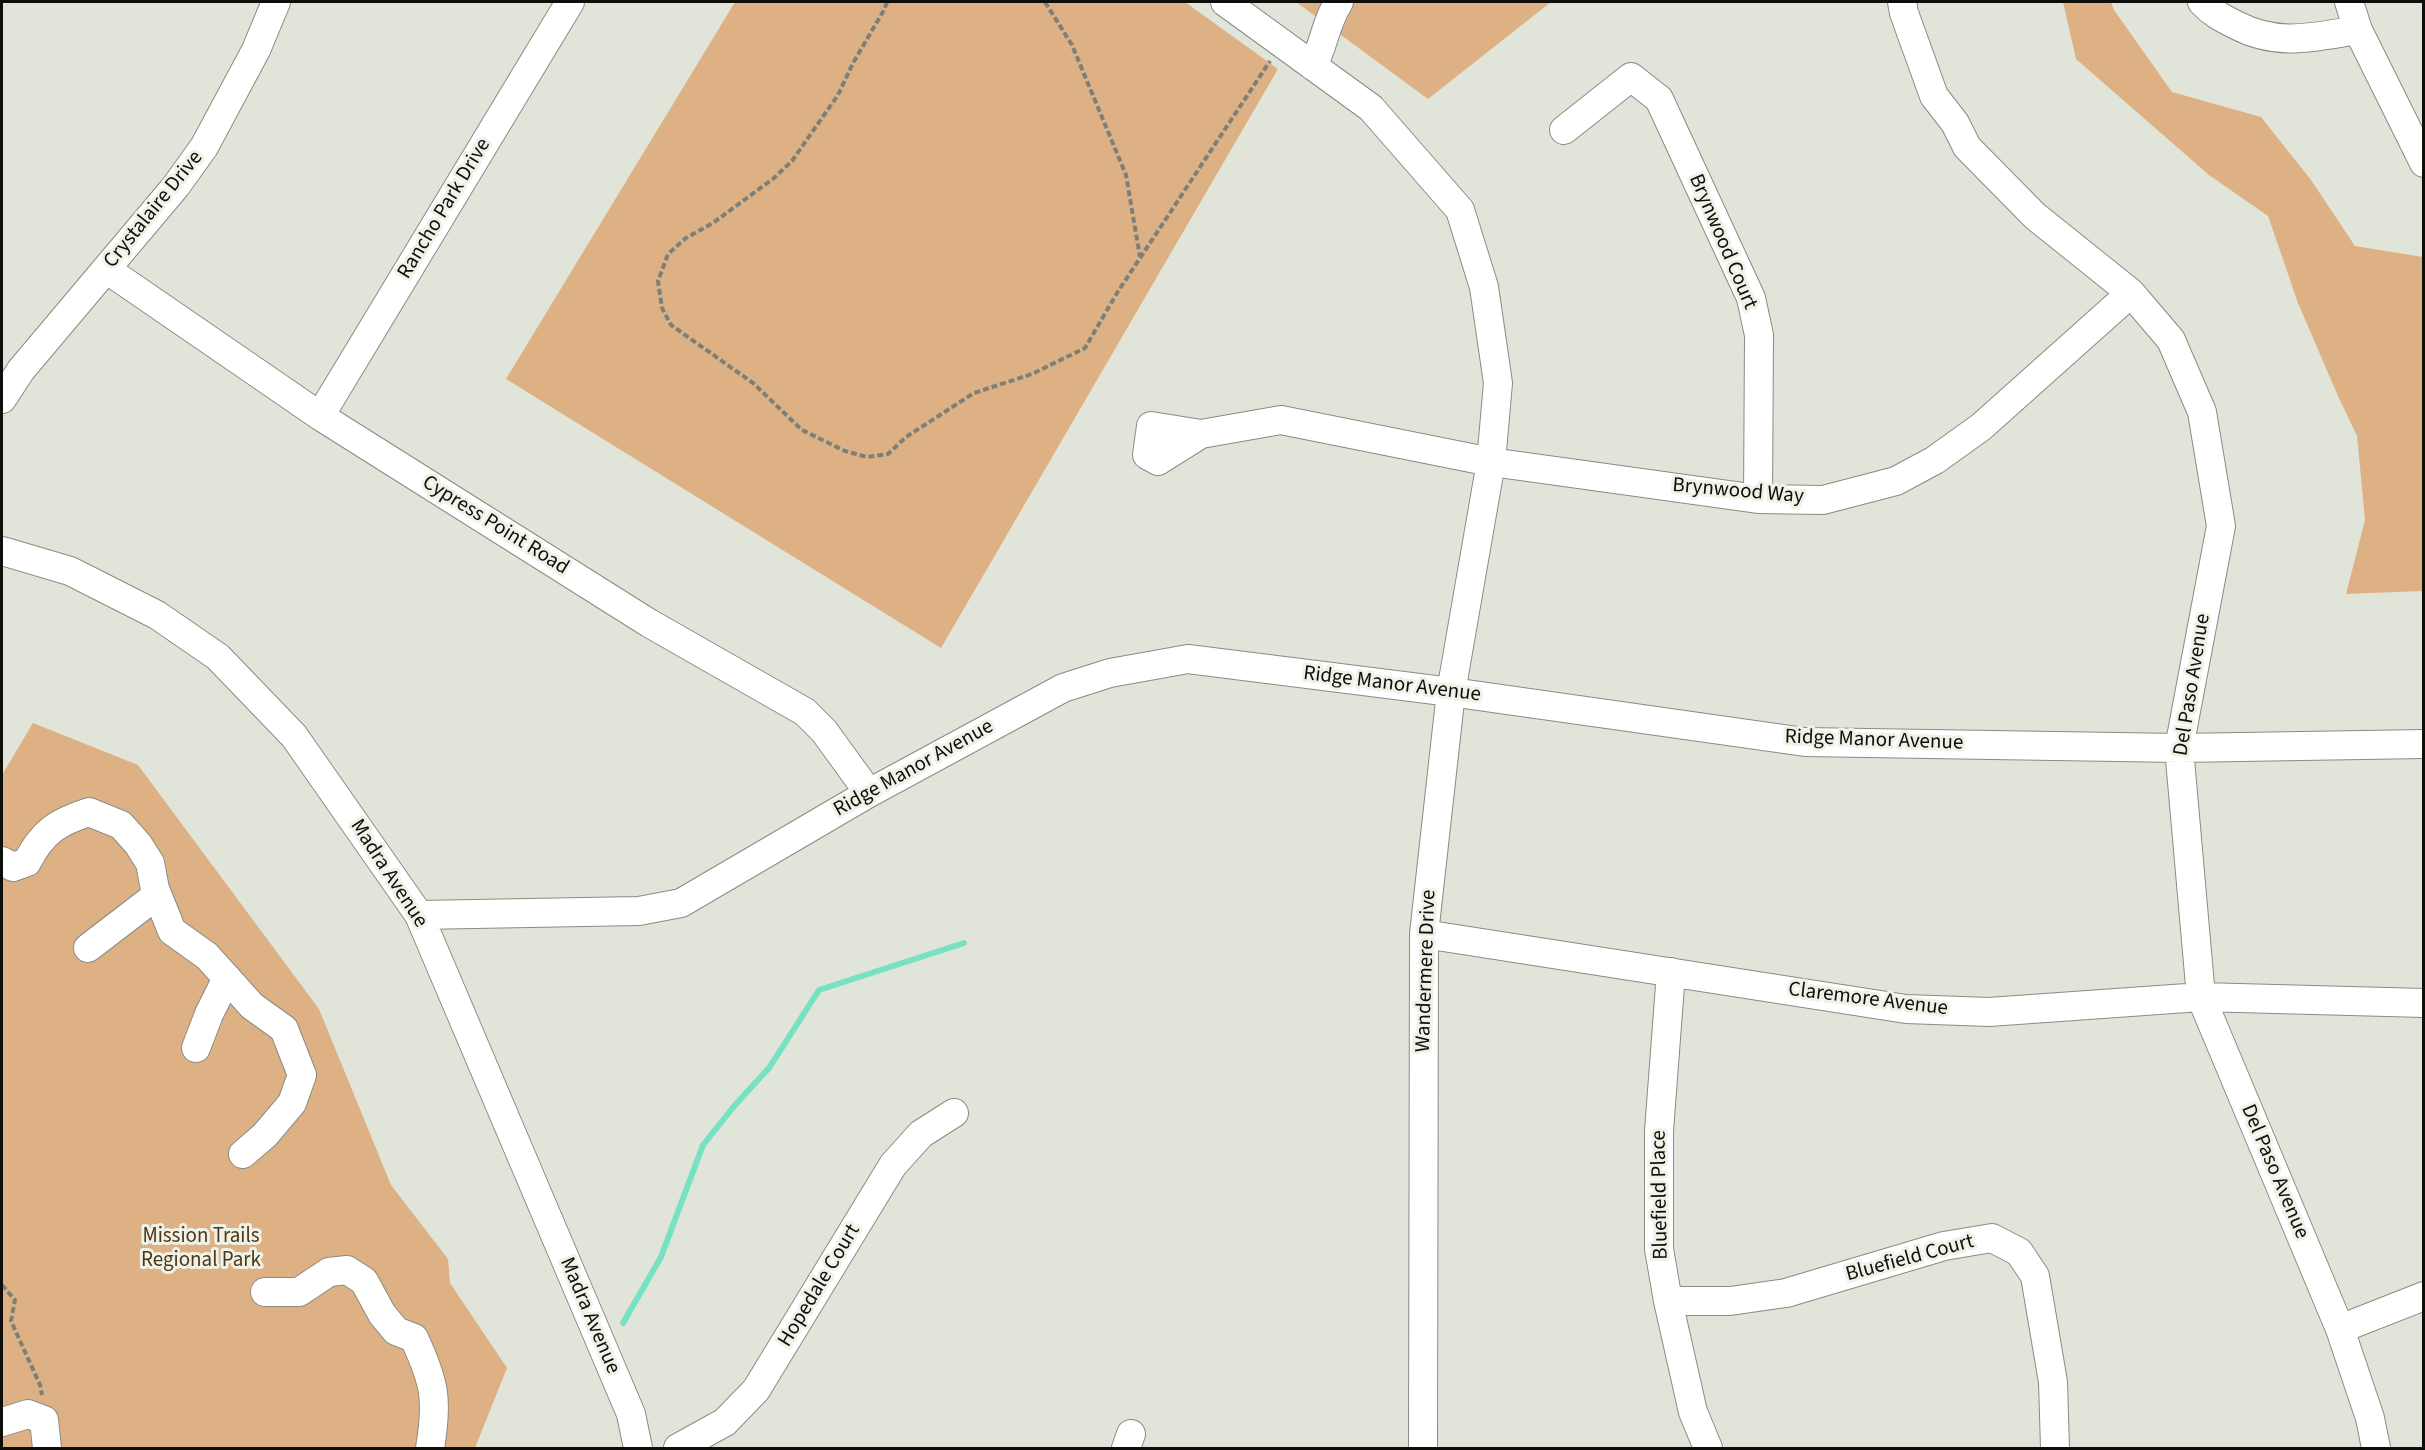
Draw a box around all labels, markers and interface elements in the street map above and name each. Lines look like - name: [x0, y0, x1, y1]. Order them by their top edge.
- street label: Rancho Park Drive: [393, 134, 497, 284]
- street label: Crystalaire Drive: [99, 146, 209, 274]
- street label: Brynwood Court: [1682, 171, 1762, 313]
- street label: Cypress Point Road: [417, 471, 573, 581]
- street label: Brynwood Way: [1671, 474, 1805, 510]
- street label: Del Paso Avenue: [2169, 612, 2217, 758]
- street label: Ridge Manor Avenue: [1302, 662, 1482, 708]
- street label: Ridge Manor Avenue: [830, 715, 998, 823]
- street label: Ridge Manor Avenue: [1784, 725, 1964, 757]
- street label: Madra Avenue: [344, 815, 432, 933]
- street label: Wandermere Drive: [1412, 889, 1442, 1053]
- street label: Claremore Avenue: [1787, 978, 1949, 1022]
- street label: Del Paso Avenue: [2234, 1101, 2314, 1243]
- street label: Bluefield Place: [1647, 1130, 1675, 1260]
- street label: Hopedale Court: [774, 1220, 866, 1352]
- park label: Mission Trails Regional Park: [141, 1224, 261, 1274]
- street label: Bluefield Court: [1843, 1230, 1977, 1288]
- street label: Madra Avenue: [553, 1254, 625, 1378]

